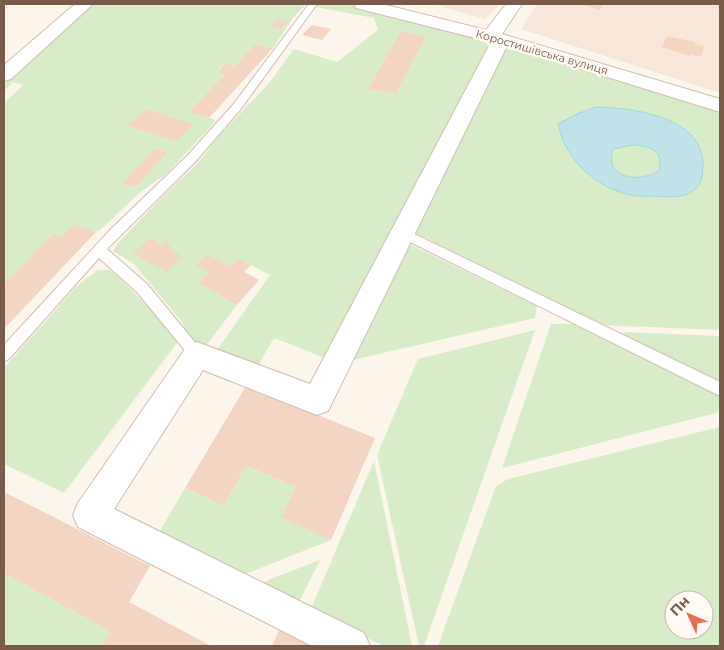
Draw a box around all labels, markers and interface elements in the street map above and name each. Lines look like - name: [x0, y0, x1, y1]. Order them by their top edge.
- street label: Коростишівська вулиця: [474, 26, 610, 78]
- north arrow: [664, 590, 714, 640]
- text: Пн: [666, 592, 693, 620]

